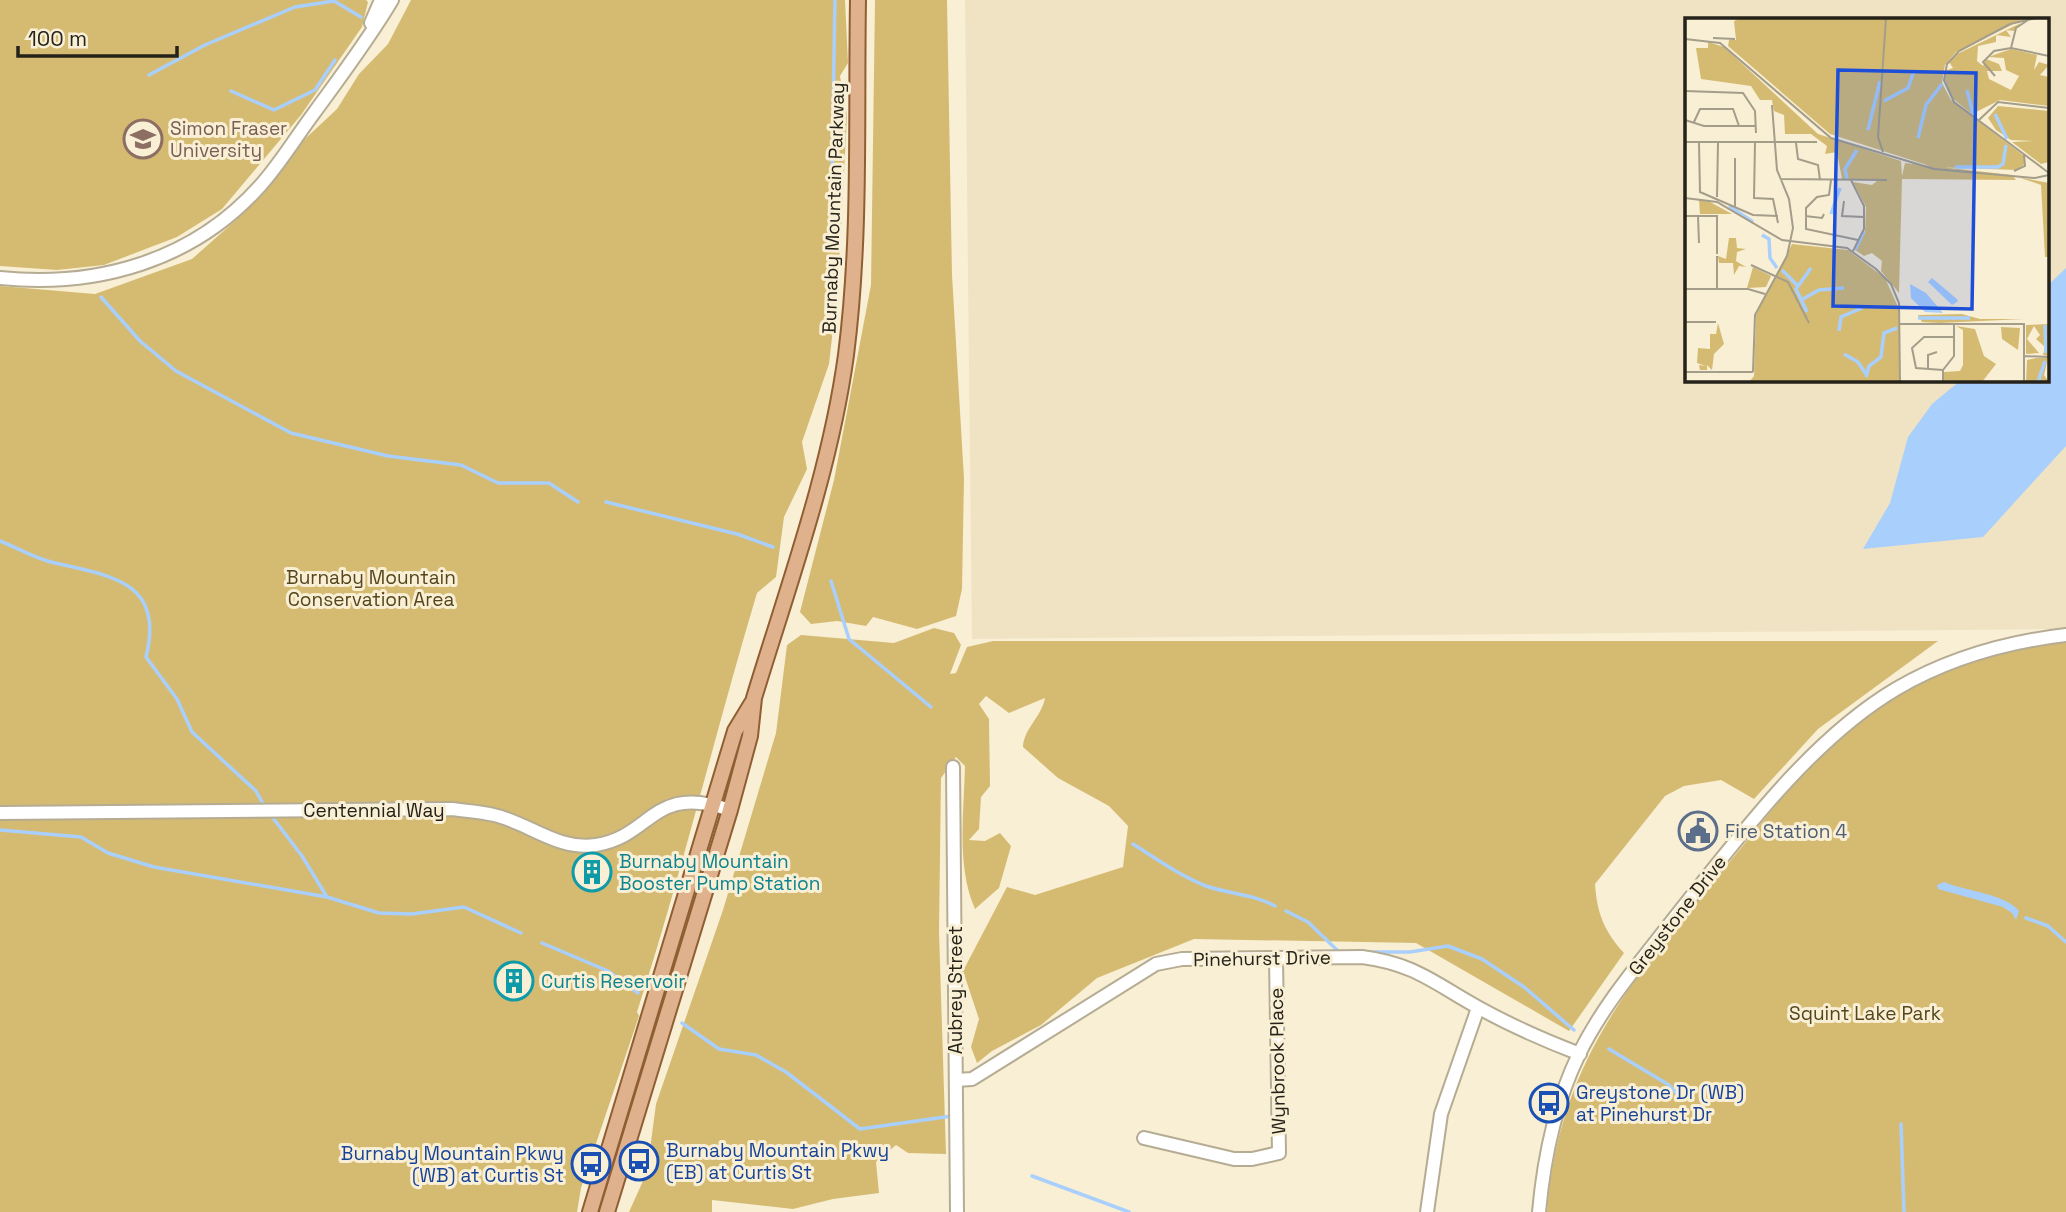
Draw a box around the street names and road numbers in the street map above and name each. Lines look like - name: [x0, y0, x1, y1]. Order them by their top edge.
- street label: Burnaby Mountain Parkway: [817, 82, 850, 334]
- street label: Centennial Way: [303, 798, 445, 823]
- street label: Greystone Drive: [1623, 850, 1732, 980]
- street label: Aubrey Street: [943, 926, 968, 1054]
- street label: Pinehurst Drive: [1193, 945, 1331, 972]
- street label: Wynbrook Place: [1264, 987, 1291, 1135]

